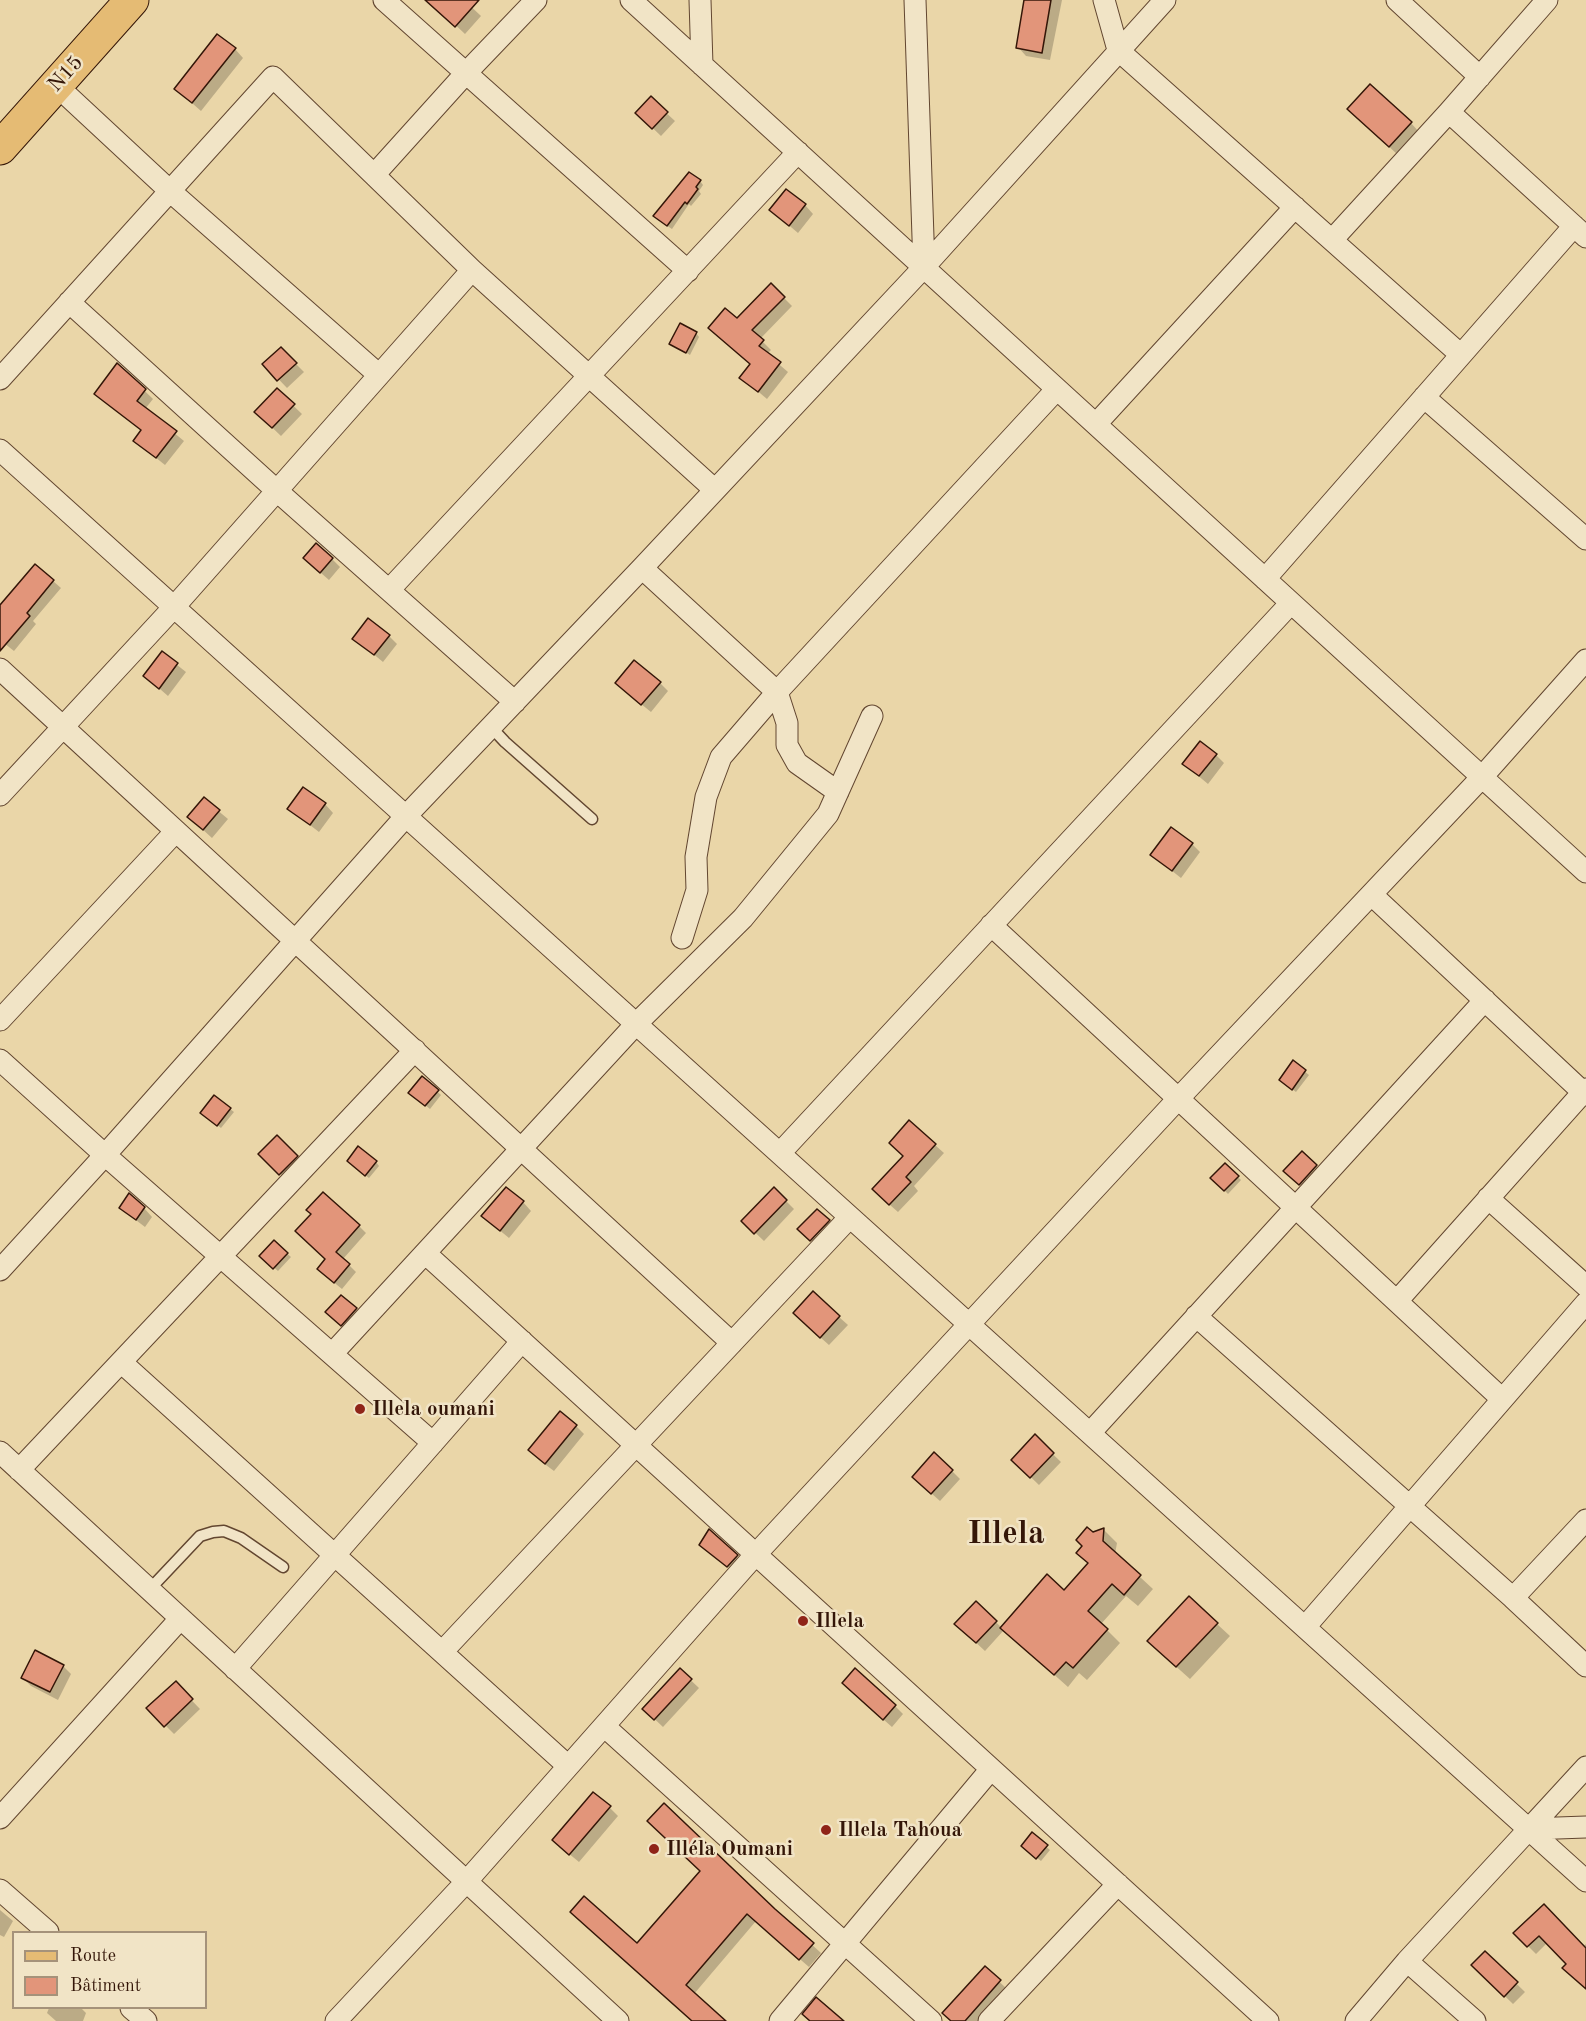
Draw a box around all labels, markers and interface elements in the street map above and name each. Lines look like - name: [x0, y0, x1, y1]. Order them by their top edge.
- street label: N15: [43, 51, 89, 97]
- place label: Illela oumani: [372, 1396, 495, 1422]
- marker: Illela oumani: [353, 1402, 367, 1416]
- district label: Illela: [967, 1514, 1045, 1554]
- place label: Illela: [815, 1608, 864, 1634]
- marker: Illela: [796, 1614, 810, 1628]
- place label: Illela Tahoua: [838, 1817, 962, 1843]
- marker: Illela Tahoua: [819, 1823, 833, 1837]
- place label: Illéla Oumani: [666, 1836, 793, 1862]
- marker: Illéla Oumani: [647, 1842, 661, 1856]
- legend: [12, 1931, 207, 2009]
- text: Route: [70, 1947, 116, 1965]
- text: Bâtiment: [70, 1977, 141, 1995]

